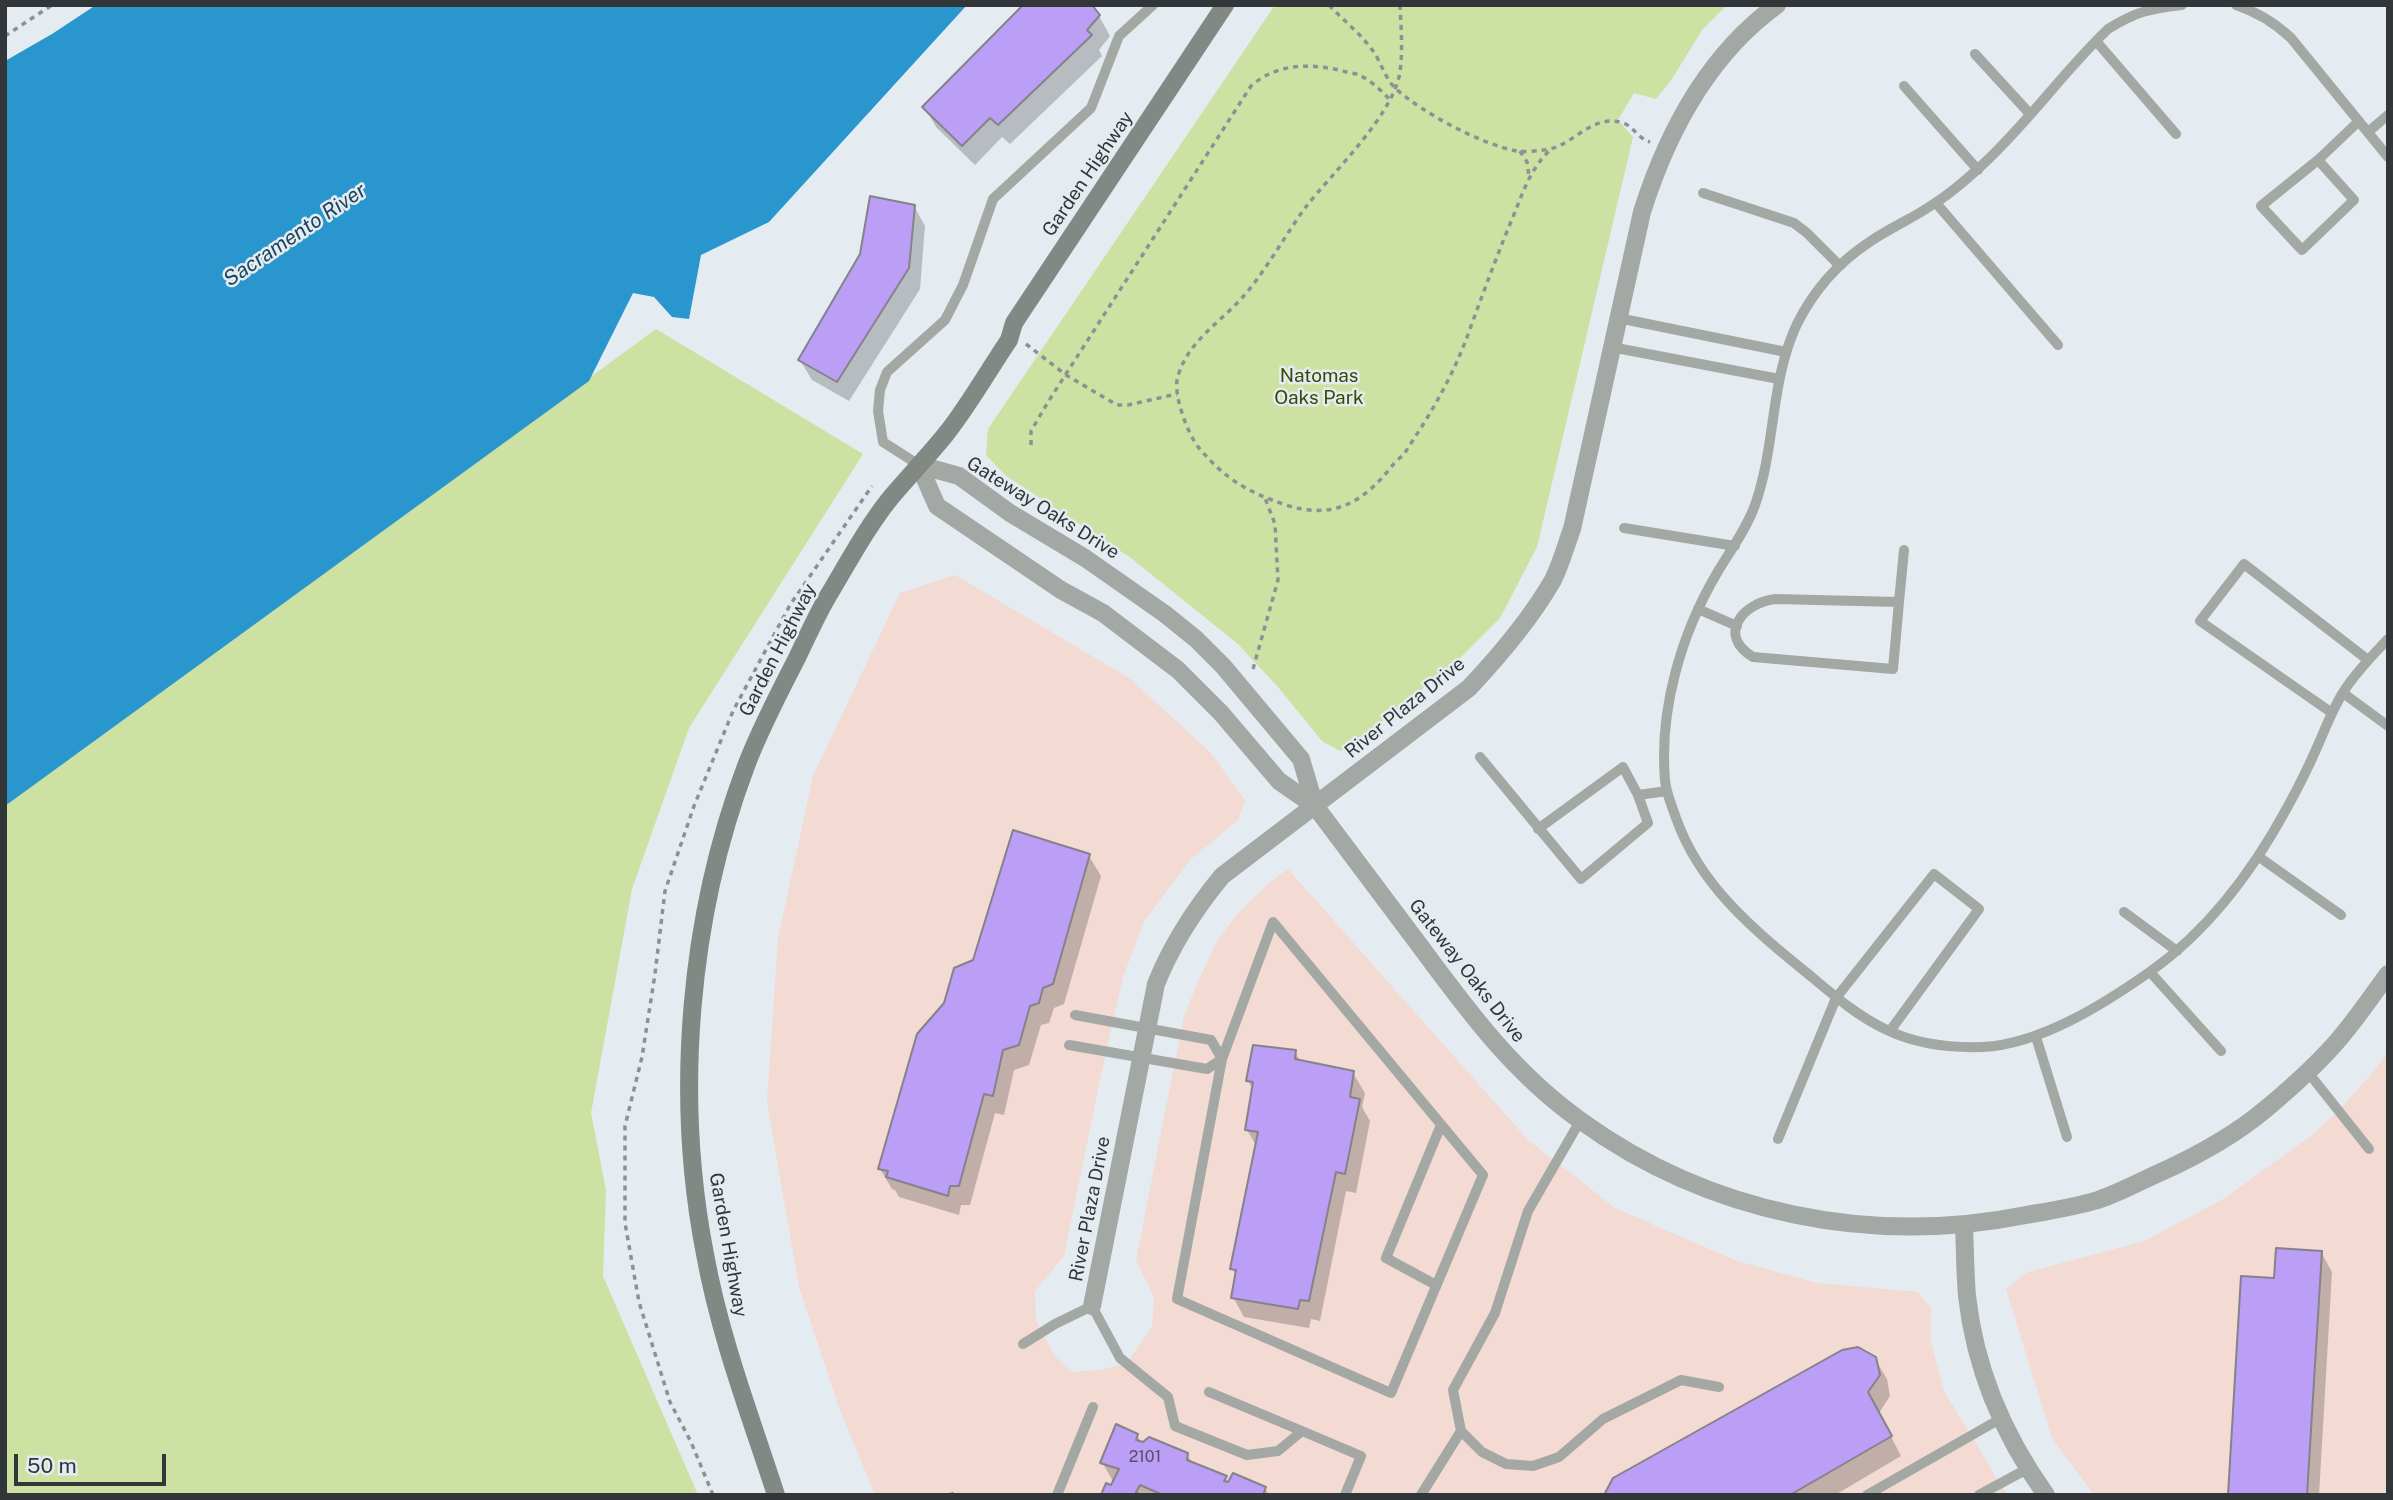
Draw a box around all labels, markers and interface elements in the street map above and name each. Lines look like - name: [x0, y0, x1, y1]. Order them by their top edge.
- street label: Garden Highway: [1038, 107, 1138, 241]
- water label: Sacramento River: [219, 178, 371, 292]
- park label: Natomas Oaks Park: [1274, 365, 1364, 409]
- street label: Gateway Oaks Drive: [962, 452, 1124, 564]
- street label: Garden Highway: [735, 580, 821, 720]
- street label: River Plaza Drive: [1340, 653, 1470, 763]
- street label: Gateway Oaks Drive: [1404, 895, 1530, 1047]
- street label: River Plaza Drive: [1065, 1134, 1115, 1284]
- street label: Garden Highway: [704, 1171, 752, 1319]
- scale bar: [18, 1440, 170, 1484]
- house number: 2101: [1129, 1447, 1161, 1467]
- text: 50 m: [27, 1453, 77, 1478]

